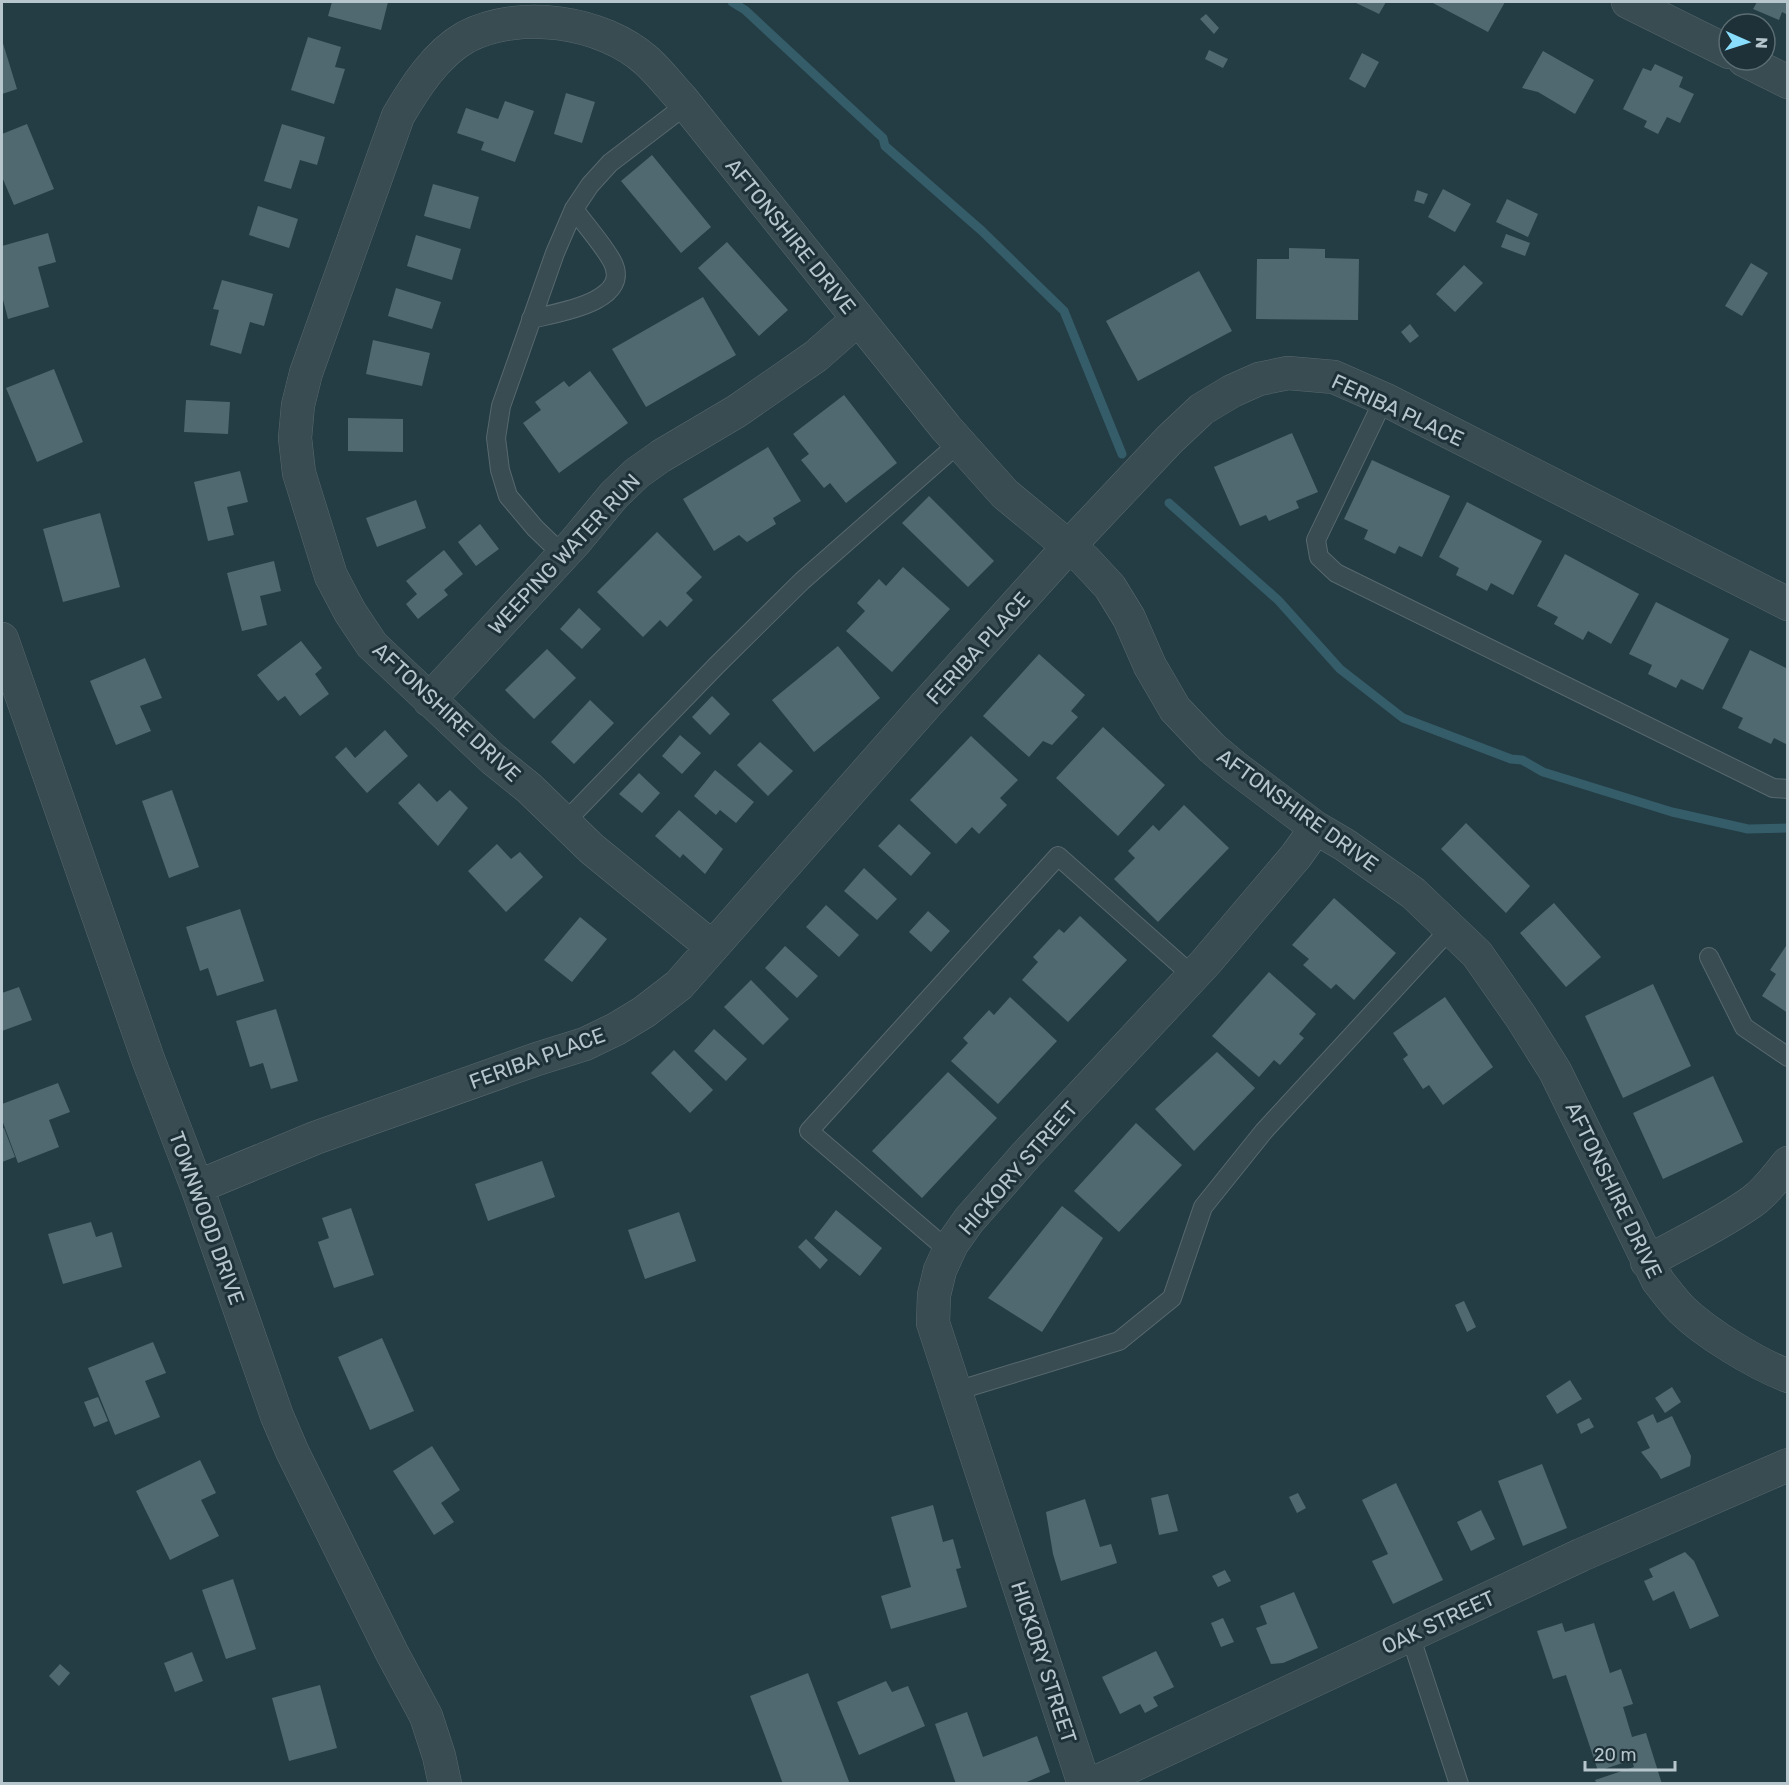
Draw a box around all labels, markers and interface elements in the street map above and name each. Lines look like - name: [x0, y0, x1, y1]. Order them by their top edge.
- north arrow: [1717, 12, 1777, 72]
- text: N: [1752, 37, 1771, 49]
- street label: AFTONSHIRE DRIVE: [721, 153, 861, 319]
- street label: FERIBA PLACE: [1328, 368, 1468, 452]
- street label: WEEPING WATER RUN: [483, 468, 645, 640]
- street label: FERIBA PLACE: [921, 587, 1035, 709]
- street label: AFTONSHIRE DRIVE: [368, 637, 526, 787]
- street label: AFTONSHIRE DRIVE: [1213, 743, 1383, 877]
- street label: FERIBA PLACE: [466, 1022, 608, 1094]
- street label: HICKORY STREET: [953, 1096, 1083, 1240]
- street label: AFTONSHIRE DRIVE: [1560, 1098, 1668, 1282]
- street label: TOWNWOOD DRIVE: [164, 1128, 250, 1308]
- street label: HICKORY STREET: [1006, 1578, 1082, 1746]
- street label: OAK STREET: [1377, 1585, 1499, 1659]
- scale bar: [1585, 1734, 1675, 1772]
- text: 20 m: [1594, 1744, 1636, 1766]

